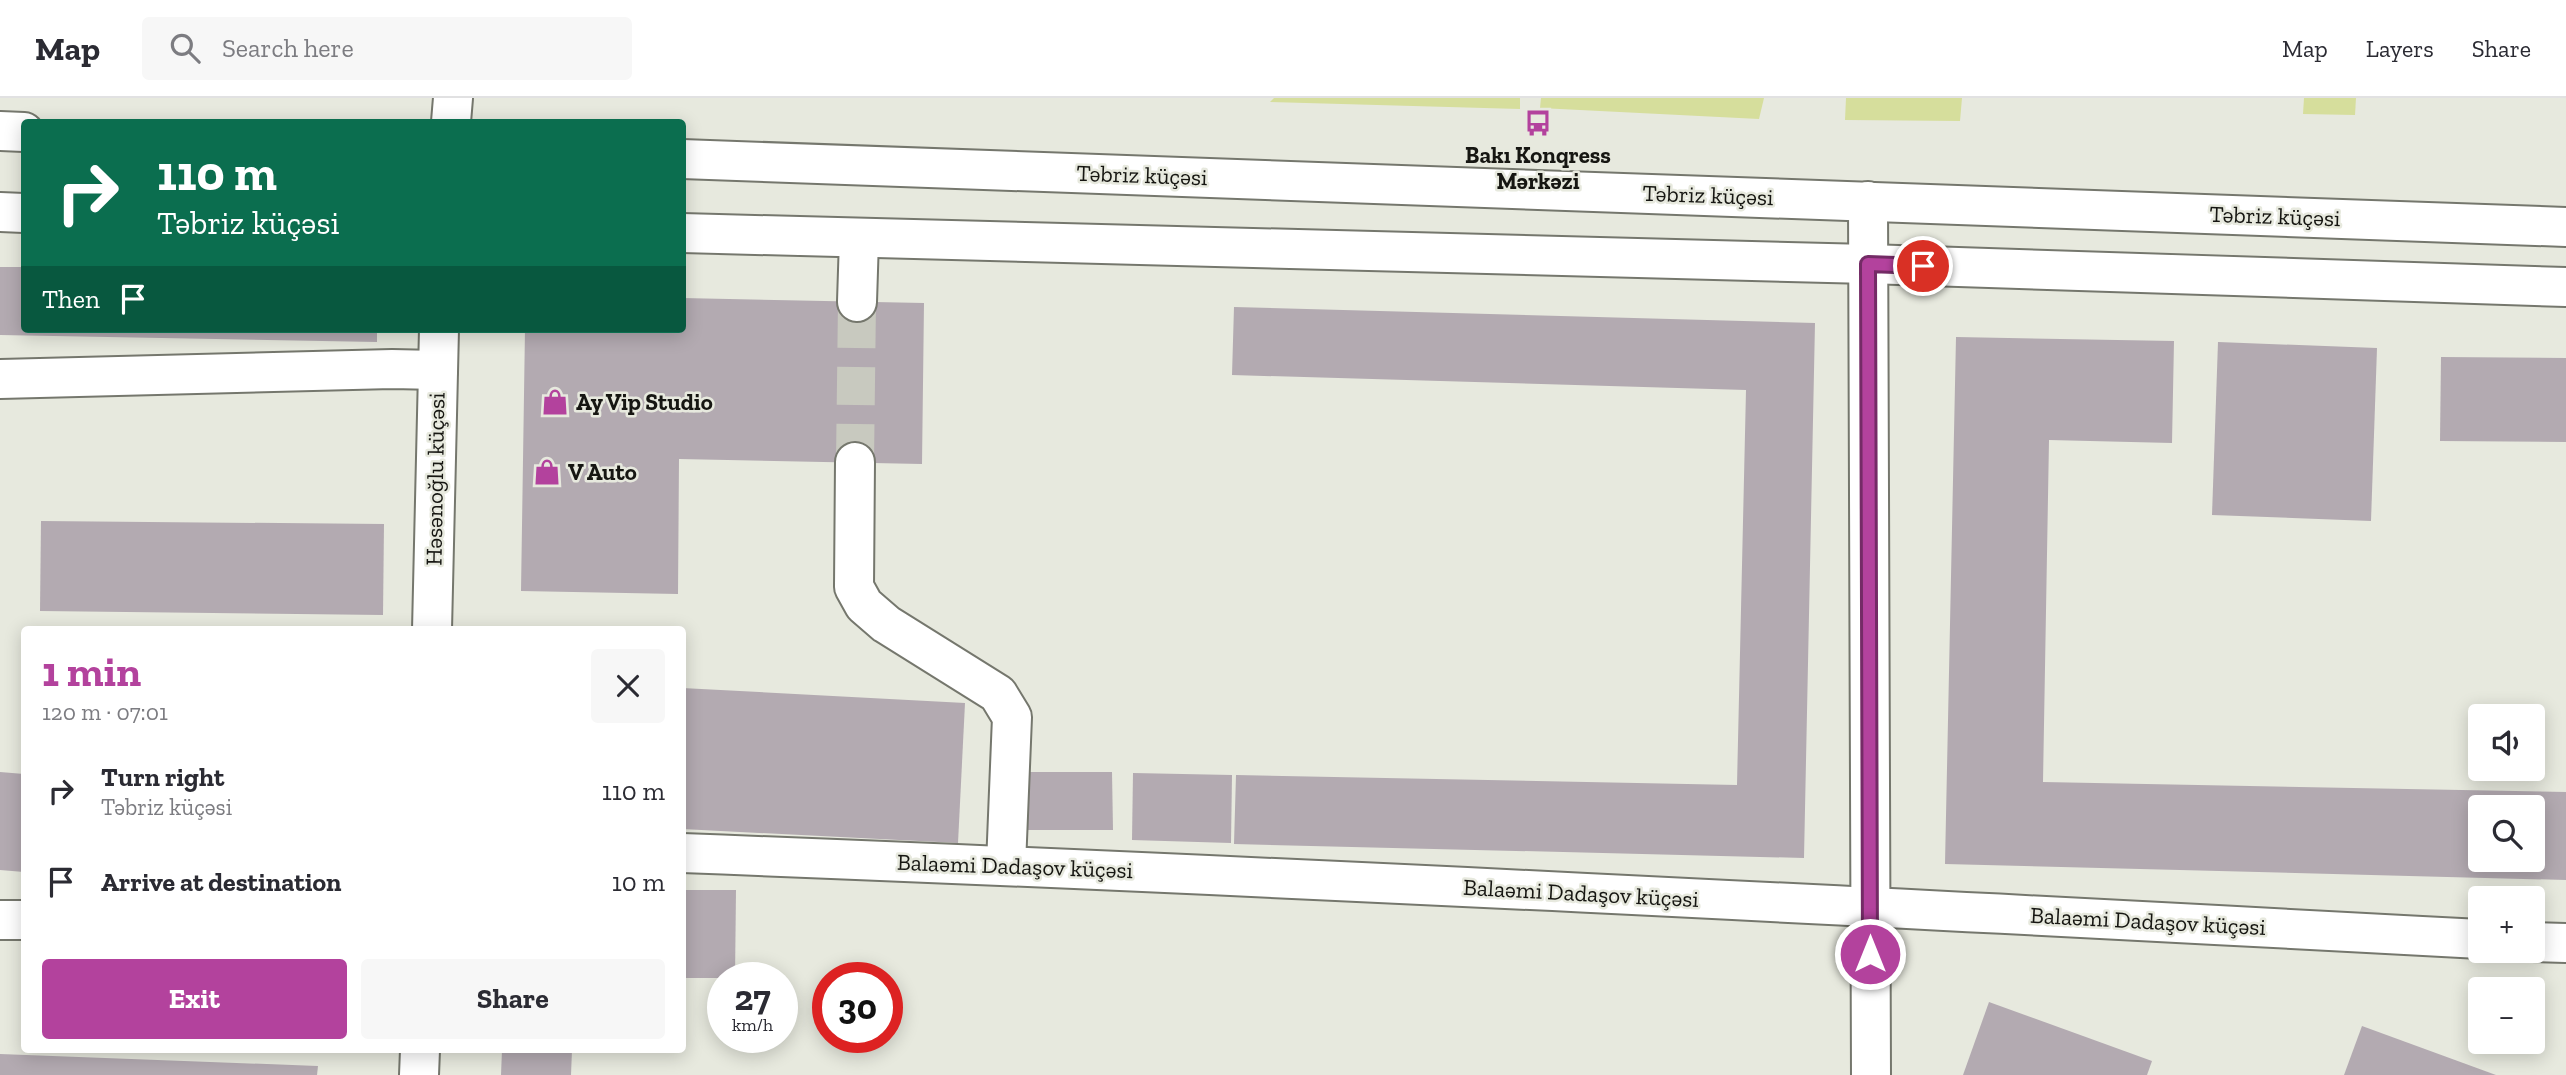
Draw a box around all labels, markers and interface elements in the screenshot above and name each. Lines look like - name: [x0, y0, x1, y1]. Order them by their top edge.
- search box: [142, 17, 632, 80]
- text: Map: [35, 29, 100, 68]
- icon: search: [166, 29, 204, 67]
- text: Search here: [222, 32, 354, 64]
- text: Map: [2282, 34, 2328, 63]
- text: Layers: [2366, 34, 2434, 63]
- text: Share: [2472, 34, 2531, 63]
- bus stop icon: Bakı Konqress Mərkəzi: [1523, 108, 1553, 138]
- place label: Bakı Konqress Mərkəzi: [1465, 141, 1611, 195]
- text: 110 m: [157, 144, 277, 203]
- icon: right: [42, 147, 133, 238]
- street label: Təbriz küçəsi: [1076, 159, 1208, 191]
- street label: Təbriz küçəsi: [1642, 179, 1774, 211]
- street label: Təbriz küçəsi: [2209, 200, 2341, 232]
- text: Təbriz küçəsi: [157, 204, 339, 242]
- pin: [1893, 236, 1953, 296]
- icon: arrive: [1904, 247, 1942, 285]
- icon: arrive: [114, 280, 152, 318]
- text: Then: [42, 283, 100, 315]
- shop icon: Ay Vip Studio: [540, 387, 570, 417]
- place label: Ay Vip Studio: [576, 388, 713, 416]
- street label: Həsənoğlu küçəsi: [419, 392, 451, 566]
- shop icon: V Auto: [532, 457, 562, 487]
- place label: V Auto: [568, 458, 637, 486]
- text: 1 min: [42, 646, 141, 697]
- button: close: [591, 649, 665, 723]
- text: 120 m · 07:01: [42, 698, 168, 726]
- map controls: [2468, 704, 2545, 1054]
- button: sound: [2468, 704, 2545, 781]
- text: Turn right: [101, 761, 224, 793]
- icon: right: [42, 772, 80, 810]
- text: 110 m: [602, 775, 665, 807]
- text: Təbriz küçəsi: [101, 793, 232, 821]
- button: search: [2468, 795, 2545, 872]
- street label: Balaəmi Dadaşov küçəsi: [896, 848, 1134, 884]
- icon: arrive: [42, 863, 80, 901]
- text: Arrive at destination: [101, 866, 341, 898]
- text: 10 m: [612, 866, 665, 898]
- street label: Balaəmi Dadaşov küçəsi: [1462, 873, 1700, 913]
- button: +: [2468, 886, 2545, 963]
- street label: Balaəmi Dadaşov küçəsi: [2029, 901, 2267, 941]
- position arrow: [1833, 917, 1907, 991]
- button: Exit: [42, 959, 347, 1039]
- button: Share: [361, 959, 665, 1039]
- speed limit sign: 30: [812, 962, 903, 1053]
- text: 27: [734, 977, 771, 1019]
- button: −: [2468, 977, 2545, 1054]
- text: km/h: [732, 1014, 773, 1036]

